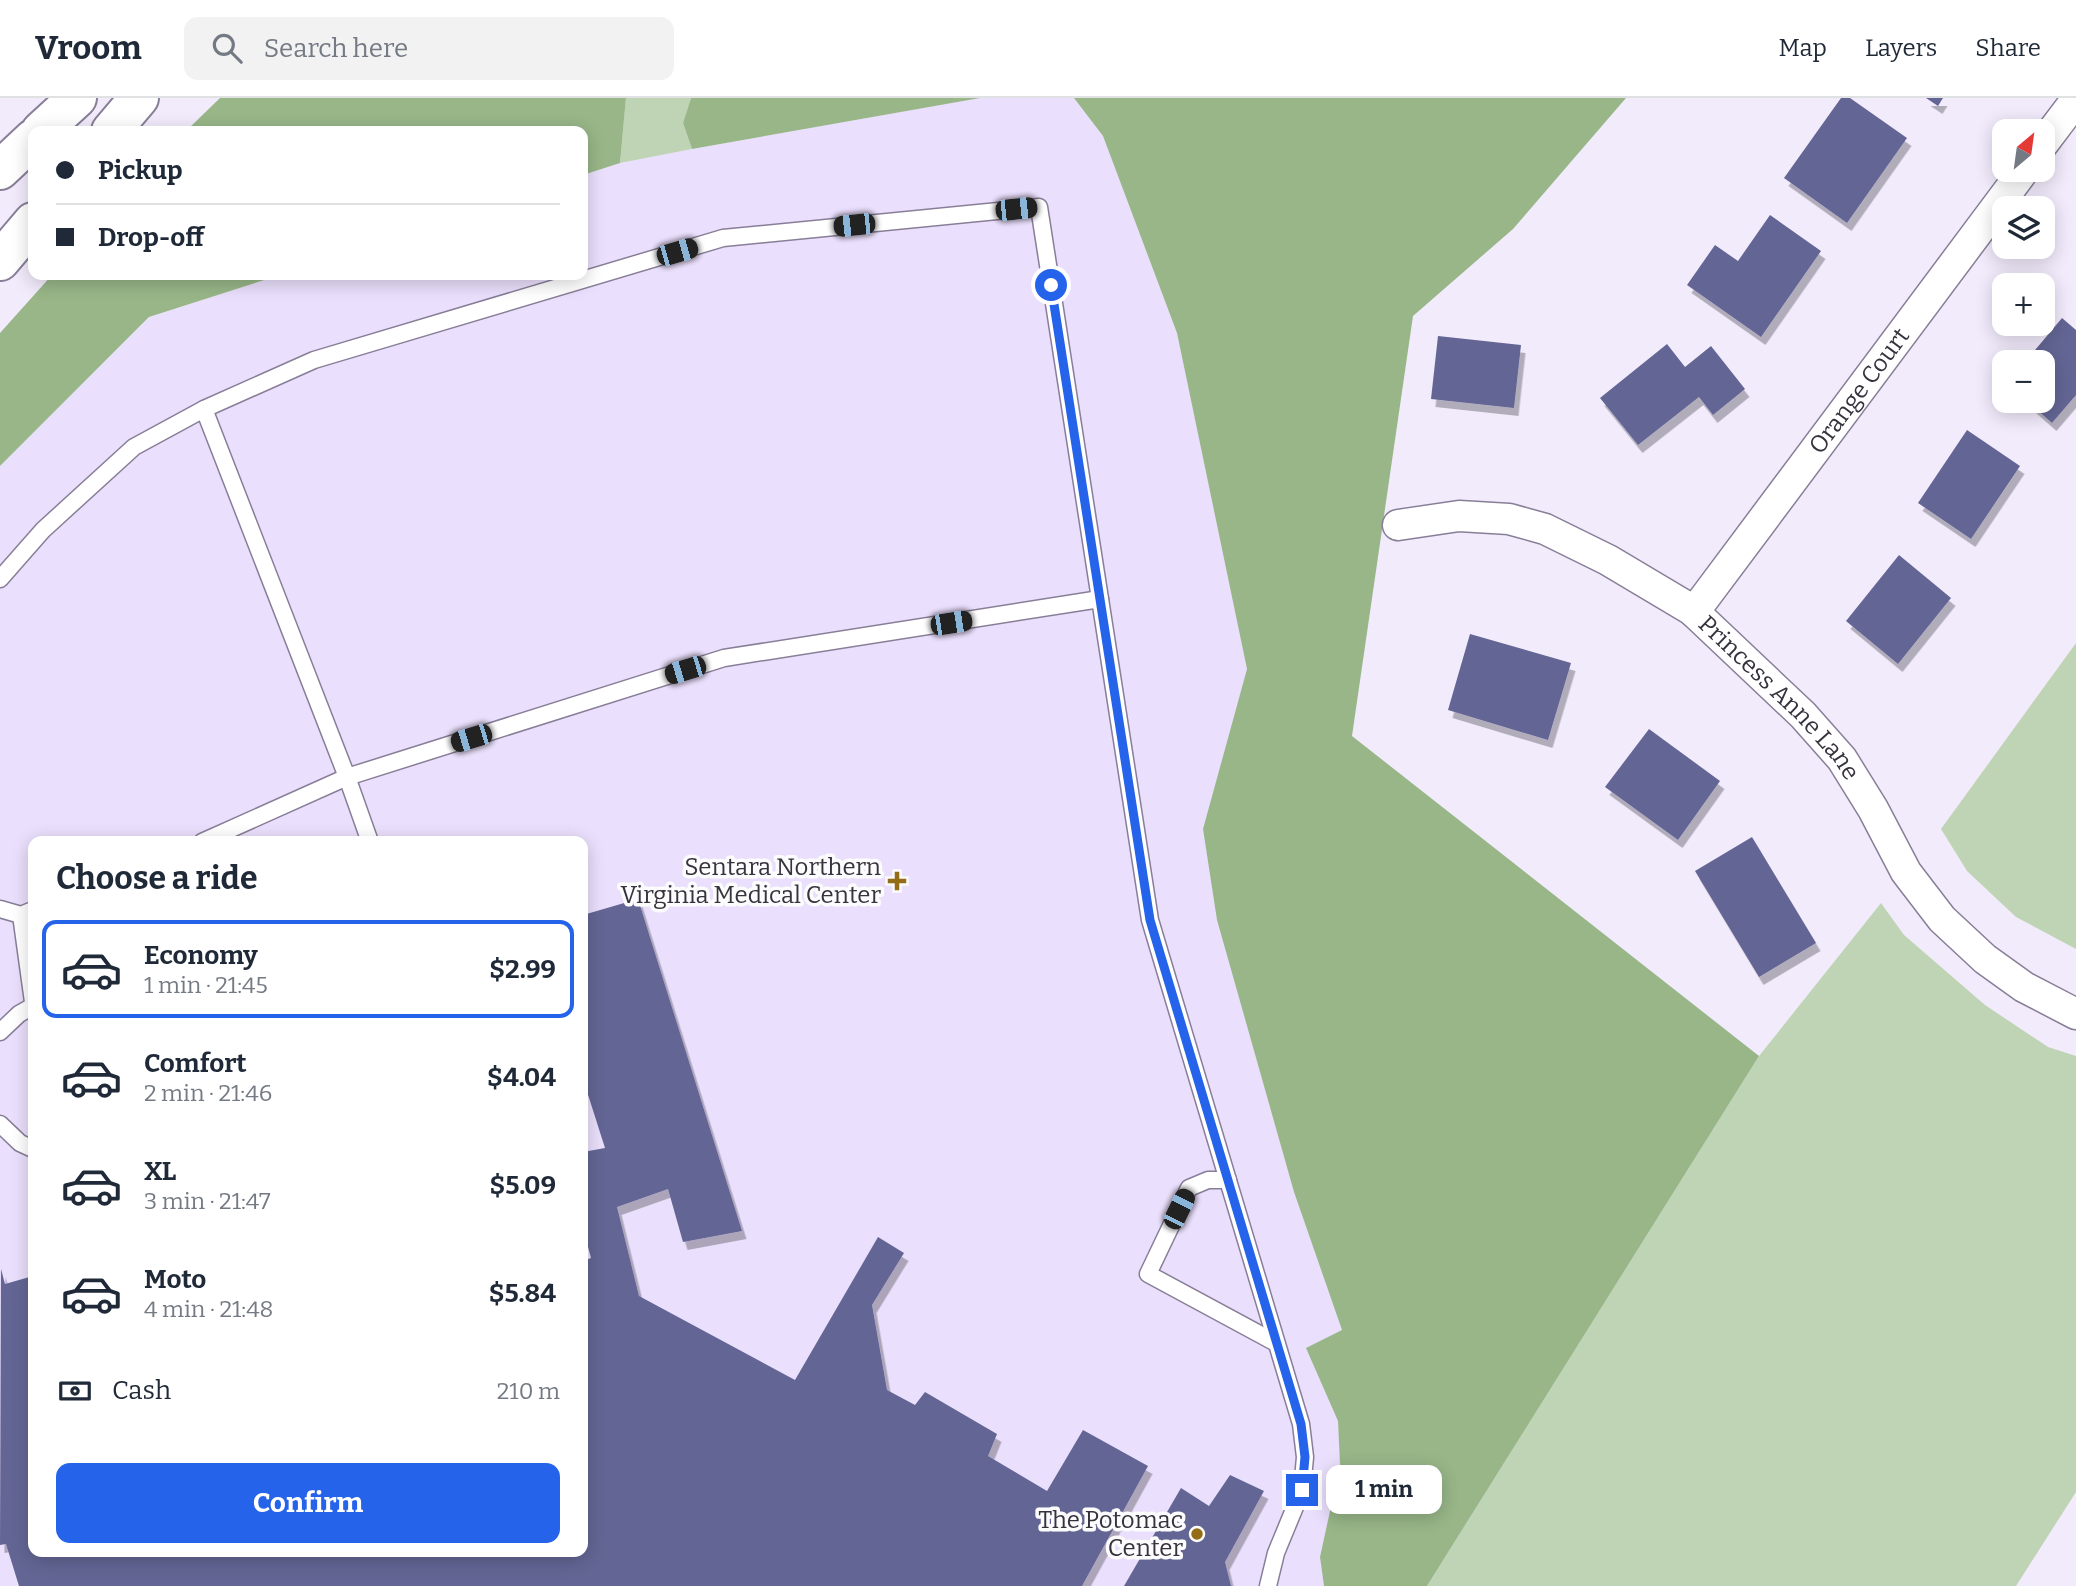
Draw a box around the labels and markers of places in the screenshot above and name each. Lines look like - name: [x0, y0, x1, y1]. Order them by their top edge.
- place label: Sentara Northern Virginia Medical Center: [621, 853, 881, 909]
- marker: Sentara Northern Virginia Medical Center: [887, 871, 907, 891]
- place label: The Potomac Center: [1038, 1506, 1183, 1562]
- marker: The Potomac Center: [1189, 1526, 1205, 1542]

